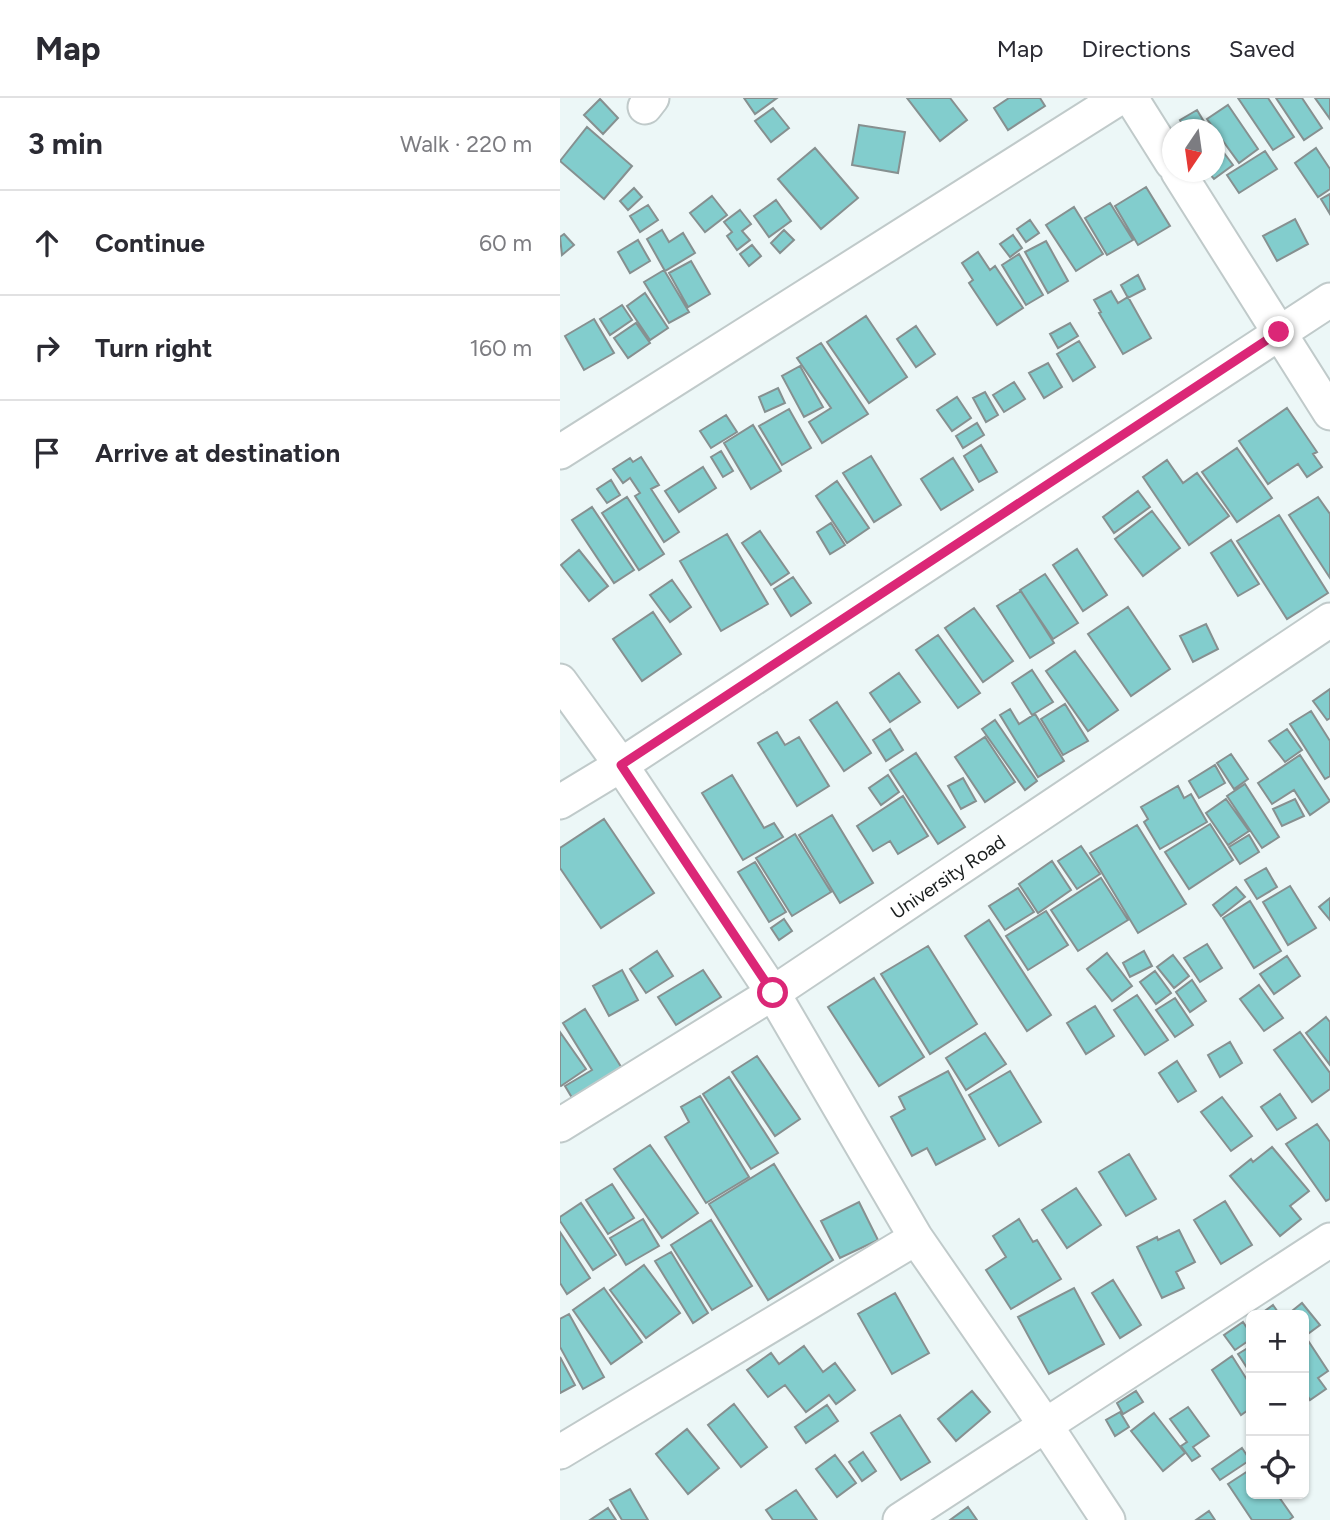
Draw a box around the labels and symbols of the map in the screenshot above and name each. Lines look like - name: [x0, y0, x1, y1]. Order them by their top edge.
- north arrow: [1162, 119, 1225, 182]
- route end: [1263, 316, 1294, 347]
- street label: University Road: [886, 830, 1010, 924]
- route start: [757, 977, 788, 1008]

